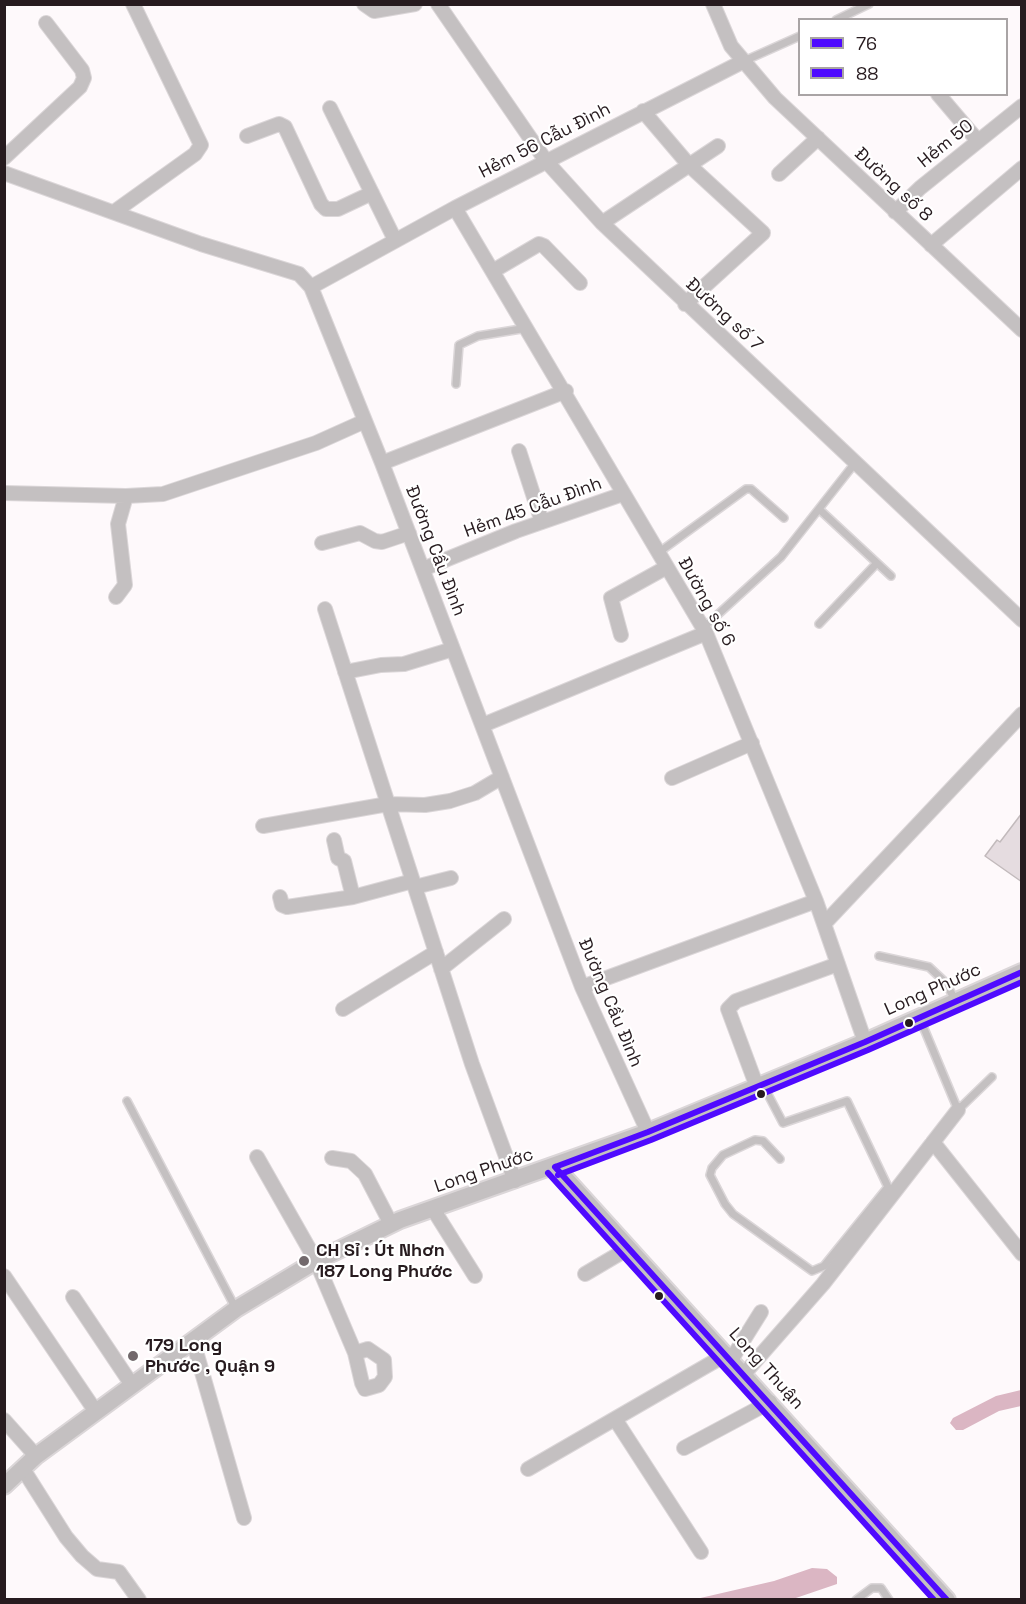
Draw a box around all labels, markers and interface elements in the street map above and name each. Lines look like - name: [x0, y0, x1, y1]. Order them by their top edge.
- legend: [798, 18, 1008, 96]
- text: 76: [856, 32, 877, 55]
- text: 88: [856, 62, 878, 85]
- street label: Hẻm 56 Cẫu Đình: [476, 99, 614, 183]
- street label: Hẻm 50: [914, 115, 978, 173]
- street label: Đường số 8: [850, 144, 936, 226]
- street label: Đường số 7: [681, 274, 767, 356]
- street label: Hẻm 45 Cẫu Đình: [461, 473, 605, 543]
- street label: Đường Cầu Đình: [400, 483, 470, 619]
- street label: Đường số 6: [673, 554, 739, 650]
- street label: Đường Cầu Đình: [573, 935, 647, 1071]
- street label: Long Phước: [881, 959, 985, 1021]
- unlabelled marker: [903, 1017, 915, 1029]
- unlabelled marker: [755, 1088, 767, 1100]
- street label: Long Phước: [432, 1144, 536, 1198]
- place label: CH Sỉ : Út Nhơn 187 Long Phước: [316, 1240, 453, 1282]
- marker: CH Sỉ : Út Nhơn 187 Long Phước: [297, 1254, 311, 1268]
- unlabelled marker: [653, 1290, 665, 1302]
- street label: Long Thuận: [724, 1324, 808, 1414]
- place label: 179 Long Phước , Quận 9: [145, 1335, 275, 1378]
- marker: 179 Long Phước , Quận 9: [126, 1349, 140, 1363]

